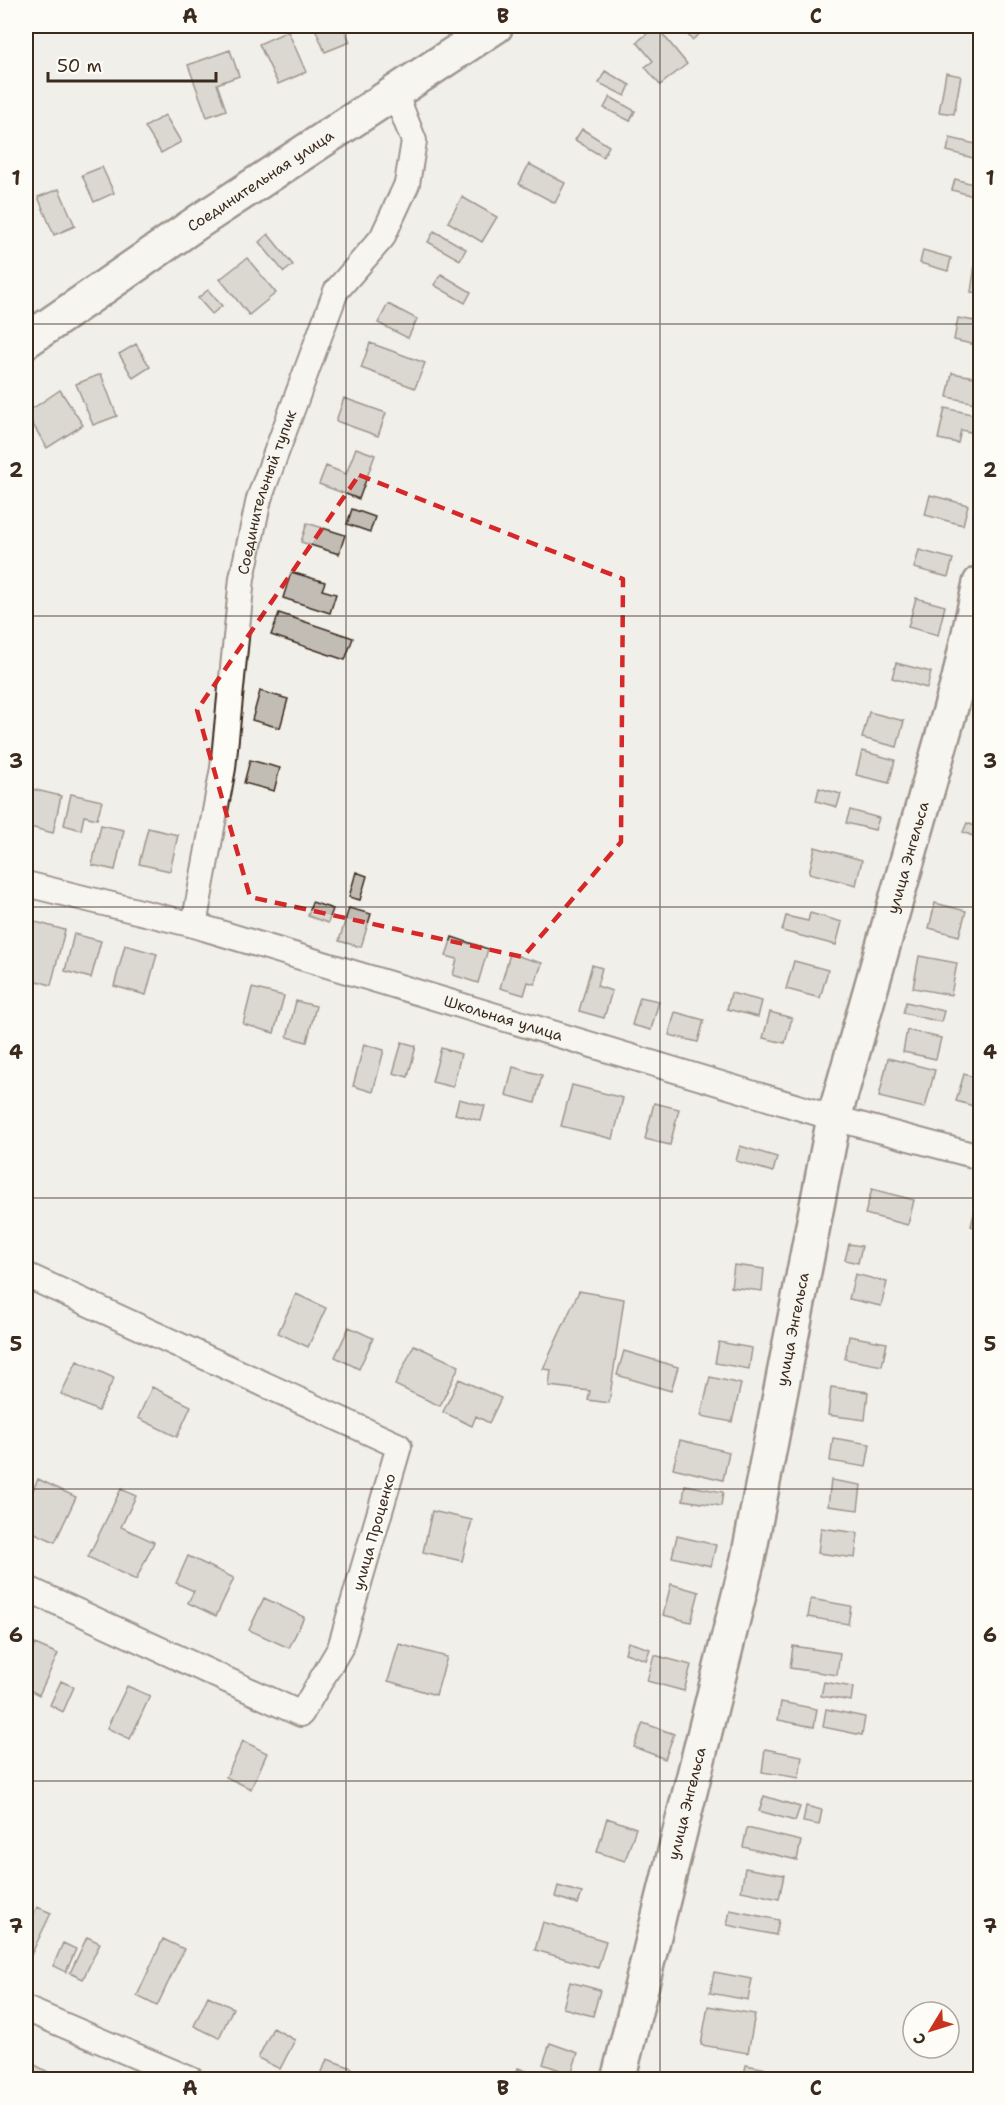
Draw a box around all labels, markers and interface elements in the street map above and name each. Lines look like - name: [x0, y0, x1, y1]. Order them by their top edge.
- text: A: [182, 3, 198, 29]
- text: B: [497, 3, 509, 29]
- text: C: [810, 3, 822, 29]
- scale bar: [48, 45, 216, 83]
- text: 50 m: [57, 54, 102, 78]
- street label: Соединительная улица: [183, 125, 338, 236]
- text: 1: [11, 165, 21, 191]
- text: 1: [985, 165, 995, 191]
- street label: Соединительный тупик: [233, 407, 301, 577]
- text: 2: [9, 457, 23, 483]
- text: 2: [983, 457, 997, 483]
- text: 3: [9, 748, 23, 774]
- text: 3: [983, 748, 997, 774]
- street label: улица Энгельса: [883, 799, 934, 916]
- street label: Школьная улица: [441, 991, 566, 1046]
- text: 4: [9, 1039, 23, 1065]
- text: 4: [983, 1039, 997, 1065]
- street label: улица Энгельса: [772, 1270, 814, 1388]
- text: 5: [10, 1331, 22, 1357]
- text: 5: [984, 1331, 996, 1357]
- street label: улица Проценко: [348, 1471, 400, 1593]
- text: 6: [9, 1622, 23, 1648]
- text: 6: [983, 1622, 997, 1648]
- street label: улица Энгельса: [663, 1744, 711, 1862]
- text: 7: [9, 1913, 23, 1939]
- text: 7: [983, 1913, 997, 1939]
- north arrow: [901, 2000, 961, 2060]
- text: С: [908, 2028, 931, 2049]
- text: A: [182, 2075, 198, 2101]
- text: B: [497, 2075, 509, 2101]
- text: C: [810, 2075, 822, 2101]

